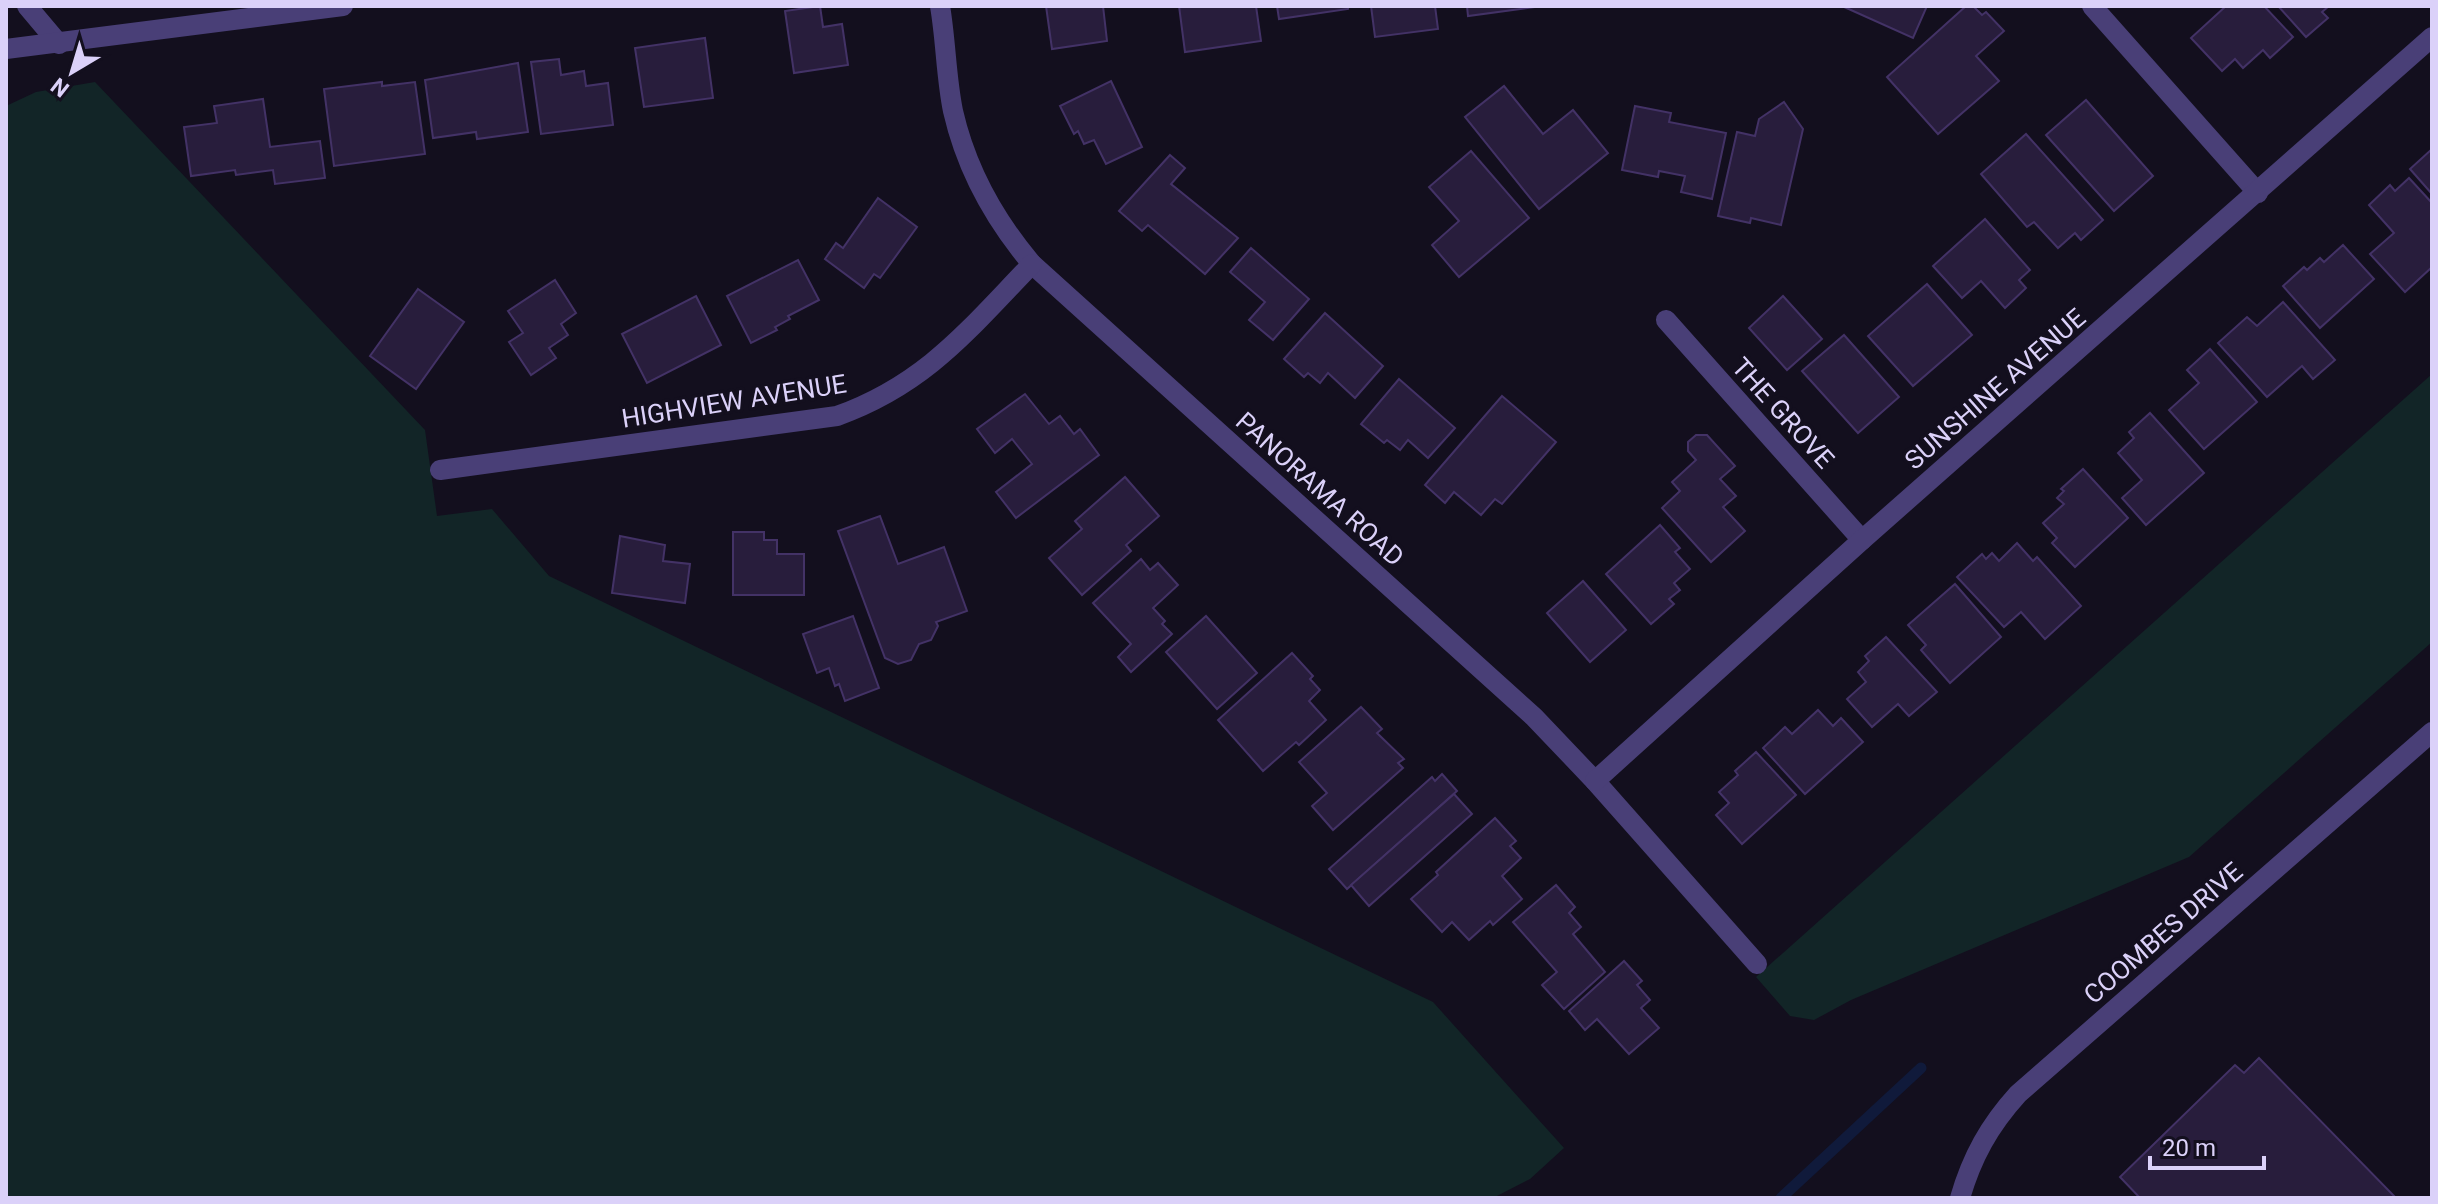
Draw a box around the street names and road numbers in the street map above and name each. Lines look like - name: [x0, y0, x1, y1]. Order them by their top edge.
- street label: SUNSHINE AVENUE: [1899, 303, 2091, 475]
- street label: THE GROVE: [1726, 352, 1840, 474]
- street label: HIGHVIEW AVENUE: [619, 368, 849, 434]
- street label: PANORAMA ROAD: [1230, 406, 1410, 572]
- street label: COOMBES DRIVE: [2078, 856, 2248, 1010]

